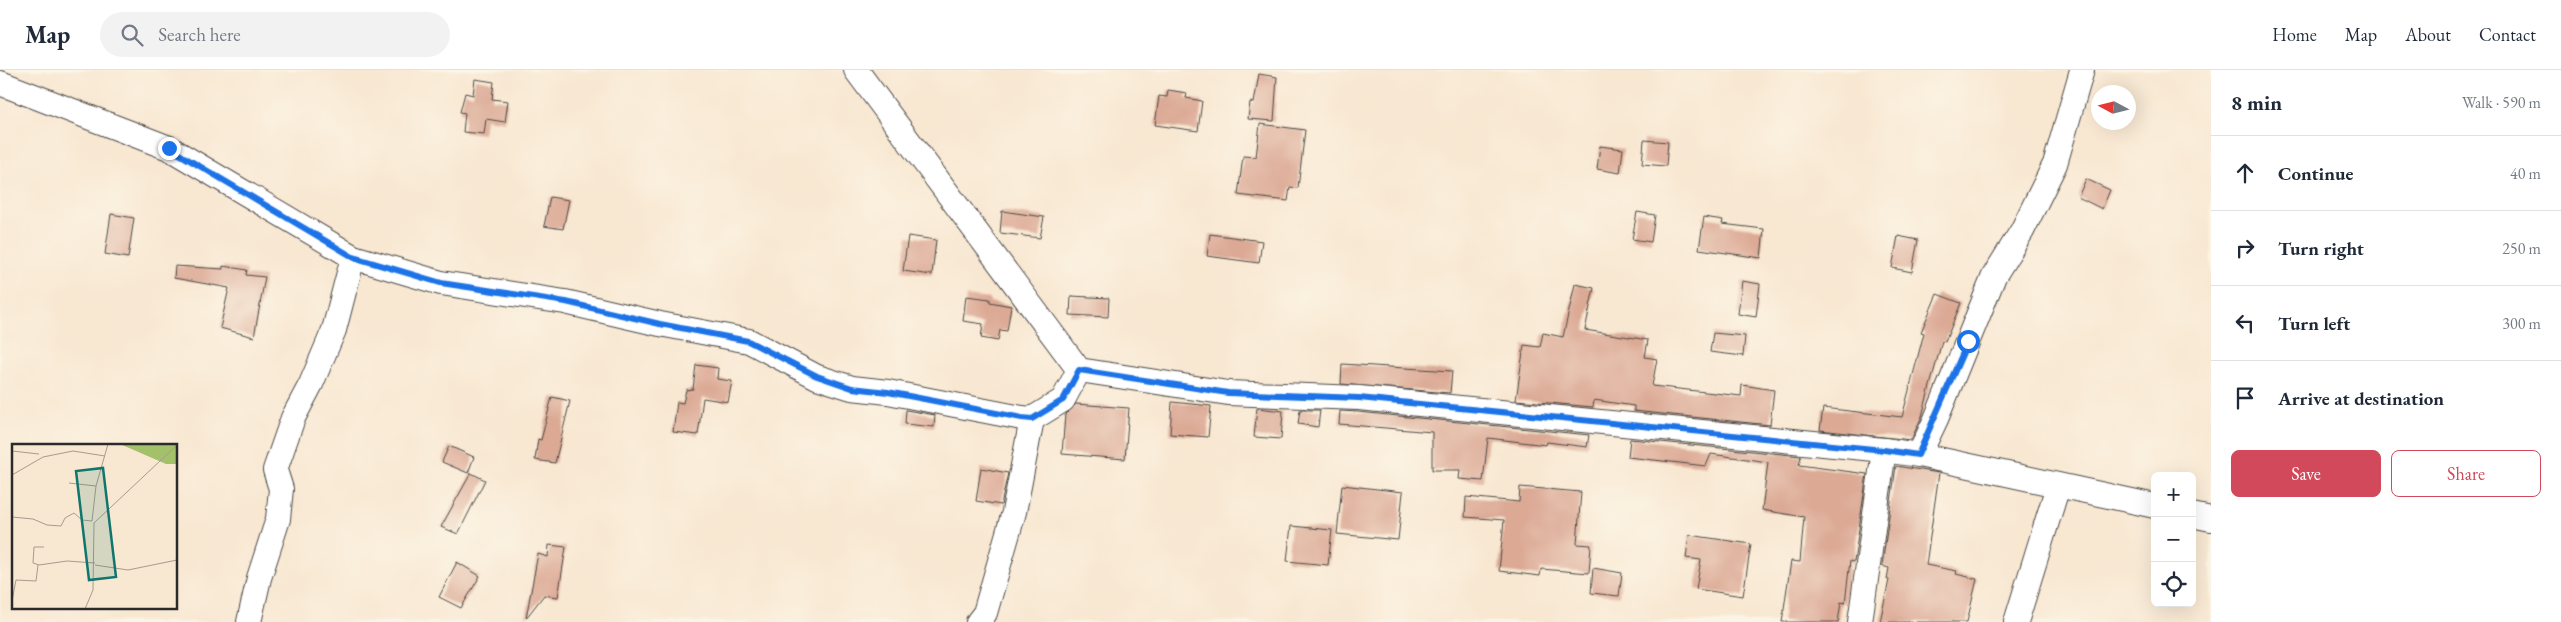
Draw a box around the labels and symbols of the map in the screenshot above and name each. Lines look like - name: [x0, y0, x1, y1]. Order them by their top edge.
- north arrow: [2091, 85, 2136, 130]
- route end: [158, 137, 181, 160]
- route start: [1957, 330, 1980, 353]
- inset map: [12, 444, 178, 610]

